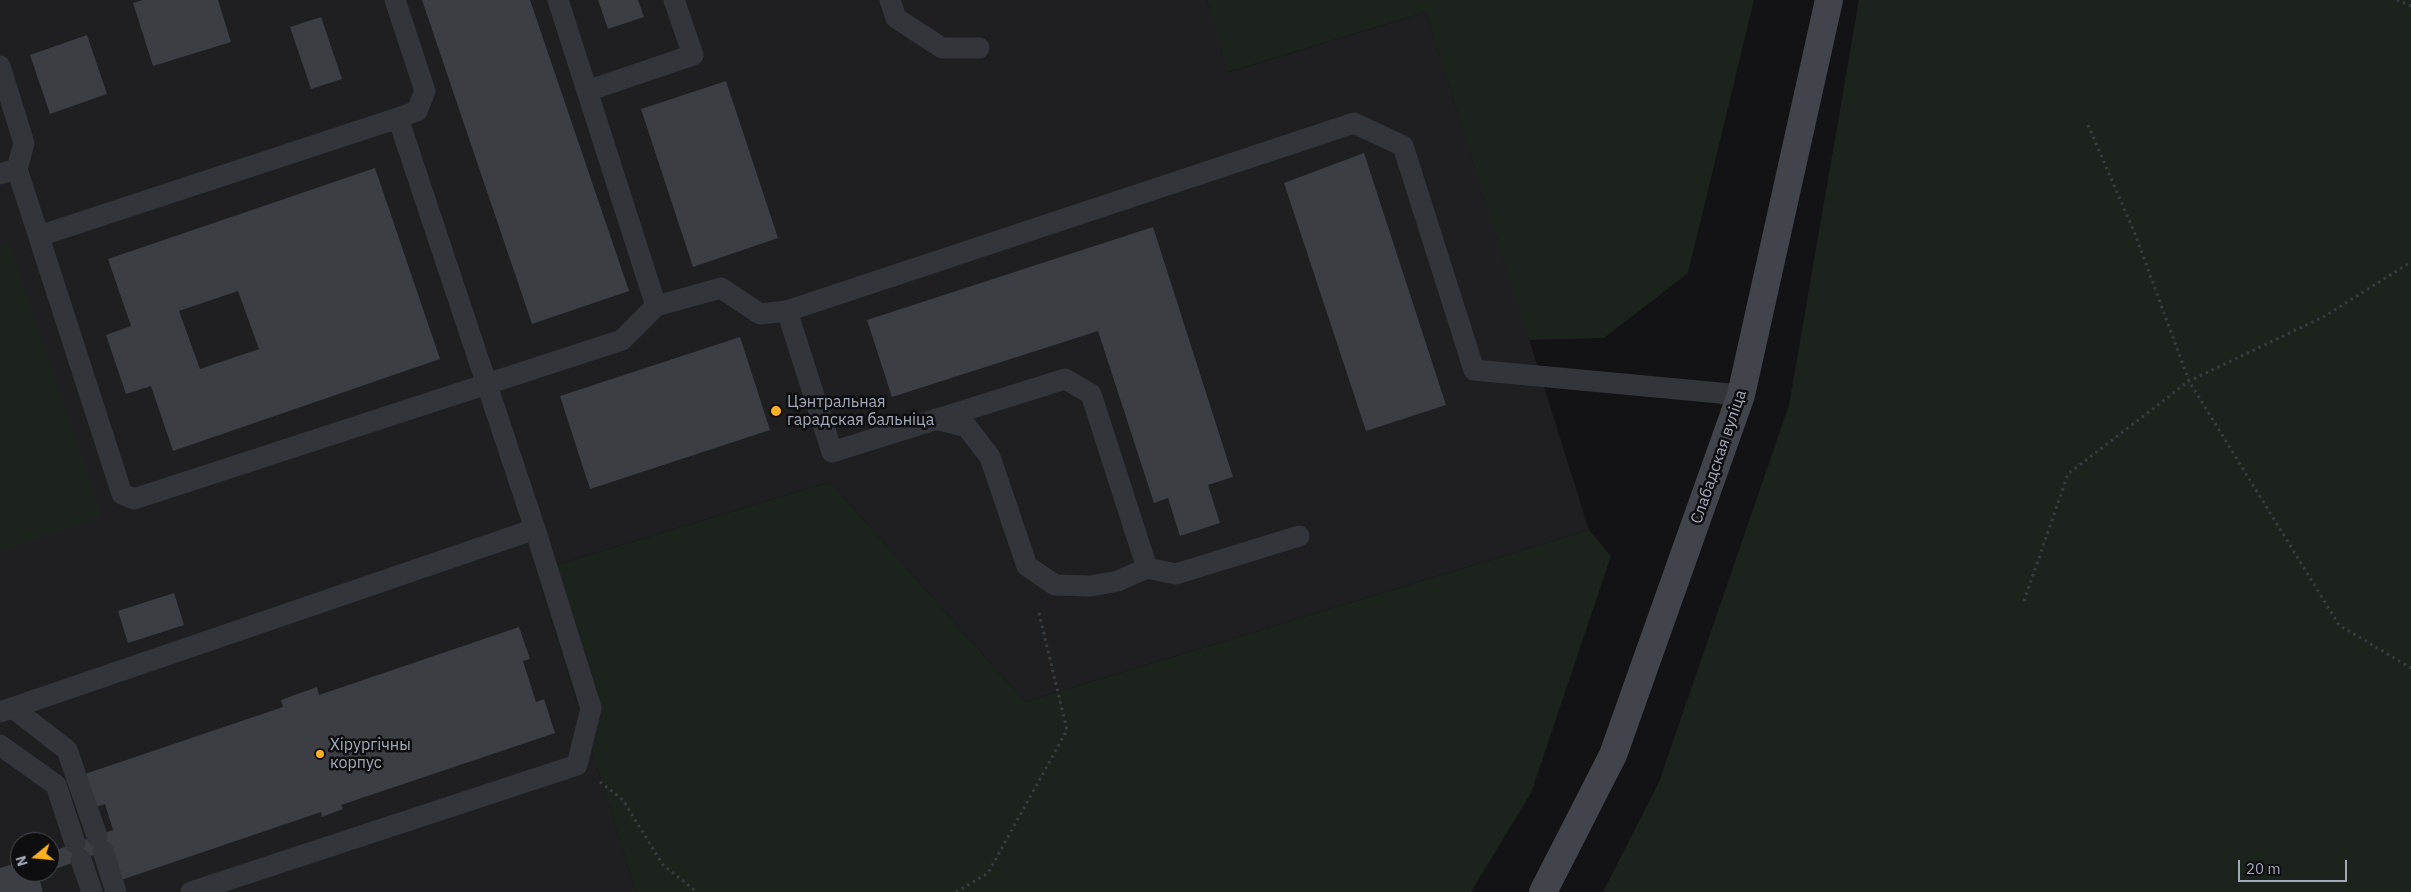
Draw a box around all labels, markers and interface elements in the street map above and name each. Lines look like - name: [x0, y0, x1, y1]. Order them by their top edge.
- street label: Слабадская вуліца: [1687, 388, 1751, 526]
- place label: Цэнтральная гарадская бальніца: [787, 392, 934, 430]
- marker: Цэнтральная гарадская бальніца: [769, 404, 783, 418]
- place label: Хірургічны корпус: [330, 735, 411, 773]
- marker: Хірургічны корпус: [314, 748, 326, 760]
- north arrow: [10, 832, 60, 882]
- scale bar: [2241, 850, 2350, 882]
- text: N: [12, 854, 32, 869]
- text: 20 m: [2246, 859, 2281, 878]

